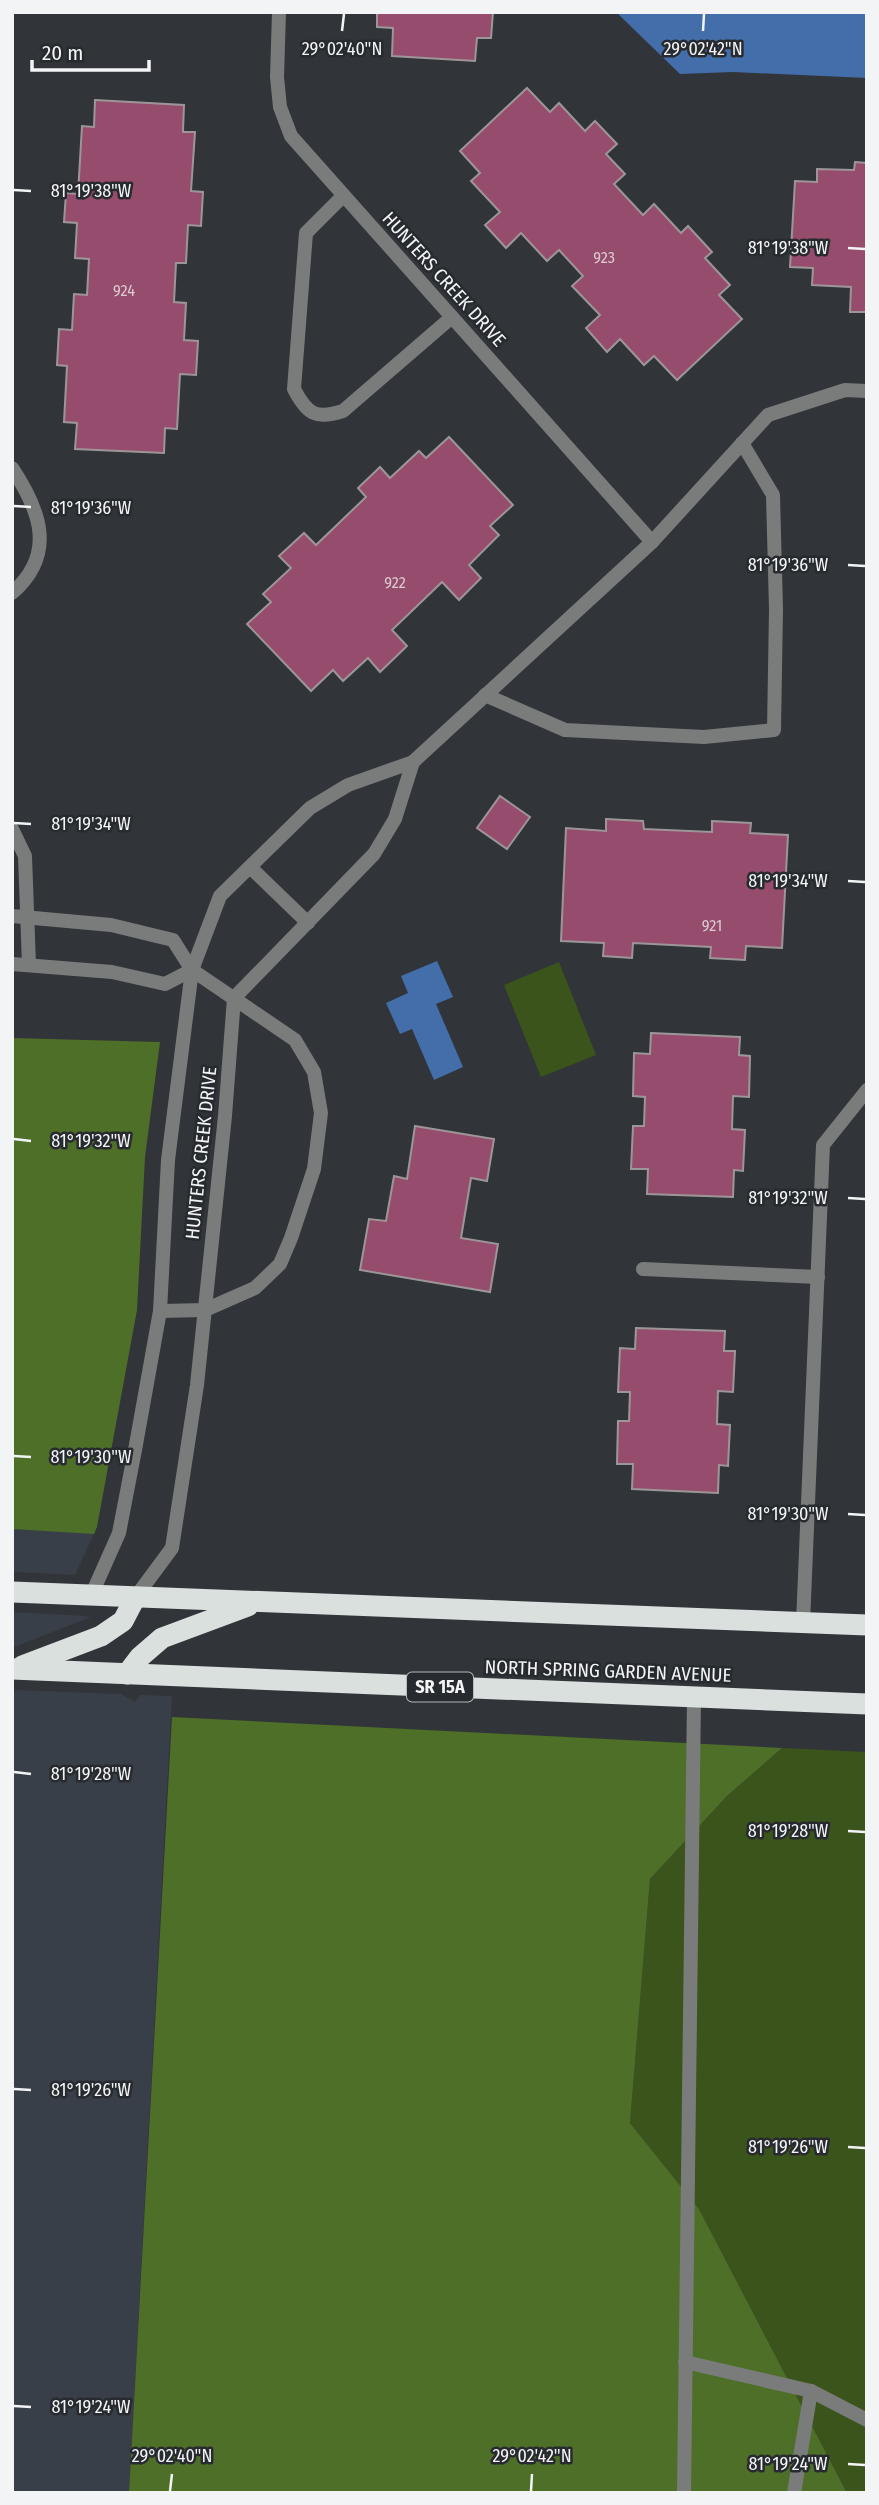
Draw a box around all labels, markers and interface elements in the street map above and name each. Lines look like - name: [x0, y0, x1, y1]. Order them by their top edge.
- scale bar: [32, 28, 149, 72]
- text: 29°02'40"N: [302, 38, 382, 60]
- text: 29°02'42"N: [663, 38, 743, 60]
- text: 20 m: [42, 40, 83, 66]
- text: 81°19'38"W: [51, 180, 132, 202]
- street label: HUNTERS CREEK DRIVE: [377, 207, 511, 351]
- text: 81°19'38"W: [748, 237, 829, 259]
- house number: 923: [593, 248, 615, 267]
- house number: 924: [113, 281, 135, 300]
- text: 81°19'36"W: [51, 497, 132, 519]
- text: 81°19'36"W: [748, 554, 829, 576]
- house number: 922: [384, 573, 406, 592]
- text: 81°19'34"W: [51, 813, 131, 835]
- text: 81°19'34"W: [748, 870, 828, 892]
- house number: 921: [702, 916, 722, 935]
- street label: HUNTERS CREEK DRIVE: [181, 1066, 222, 1240]
- text: 81°19'32"W: [51, 1130, 131, 1152]
- text: 81°19'32"W: [748, 1187, 828, 1209]
- text: 81°19'30"W: [50, 1446, 132, 1468]
- text: 81°19'30"W: [747, 1503, 829, 1525]
- street label: NORTH SPRING GARDEN AVENUE: [484, 1655, 732, 1687]
- road number: SR 15A: [407, 1672, 473, 1702]
- text: 81°19'28"W: [51, 1763, 132, 1785]
- text: 81°19'28"W: [748, 1820, 829, 1842]
- text: 81°19'26"W: [51, 2079, 132, 2101]
- text: 81°19'26"W: [748, 2136, 829, 2158]
- text: 81°19'24"W: [51, 2396, 131, 2418]
- text: 29°02'40"N: [132, 2445, 212, 2467]
- text: 29°02'42"N: [492, 2445, 572, 2467]
- text: 81°19'24"W: [748, 2453, 828, 2475]

